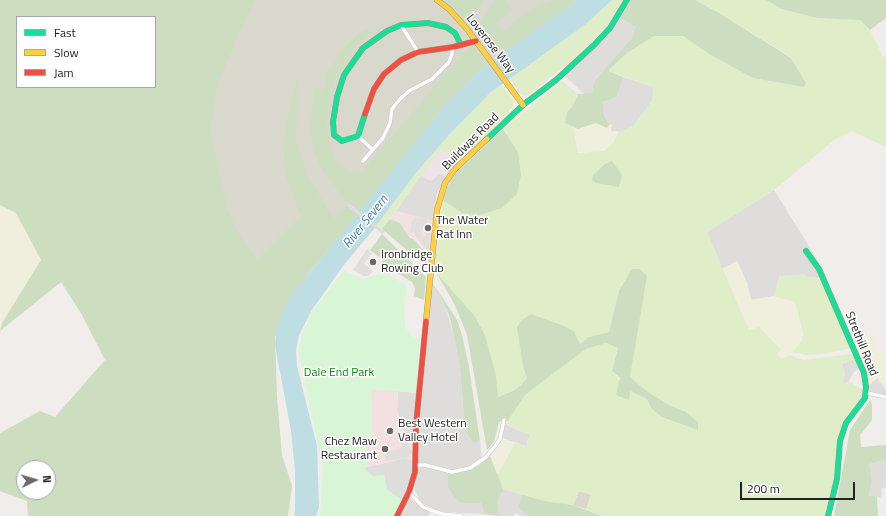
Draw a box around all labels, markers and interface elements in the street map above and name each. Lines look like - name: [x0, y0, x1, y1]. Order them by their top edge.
- street label: Loverose Way: [463, 12, 517, 76]
- legend: [16, 16, 156, 88]
- text: Fast: [54, 23, 76, 42]
- text: Slow: [54, 43, 79, 62]
- text: Jam: [54, 63, 74, 82]
- street label: Buildwas Road: [439, 110, 503, 174]
- water label: River Severn: [340, 192, 392, 252]
- place label: The Water Rat Inn: [436, 214, 488, 242]
- marker: The Water Rat Inn: [423, 223, 433, 233]
- place label: Ironbridge Rowing Club: [381, 248, 444, 276]
- marker: Ironbridge Rowing Club: [368, 257, 378, 267]
- street label: Strethill Road: [842, 310, 880, 378]
- park label: Dale End Park: [304, 366, 374, 380]
- place label: Best Western Valley Hotel: [398, 417, 467, 445]
- marker: Best Western Valley Hotel: [385, 426, 395, 436]
- place label: Chez Maw Restaurant: [321, 435, 377, 463]
- marker: Chez Maw Restaurant: [380, 444, 390, 454]
- north arrow: [16, 460, 56, 500]
- scale bar: [742, 474, 857, 500]
- text: N: [39, 475, 55, 484]
- text: 200 m: [747, 479, 780, 498]

